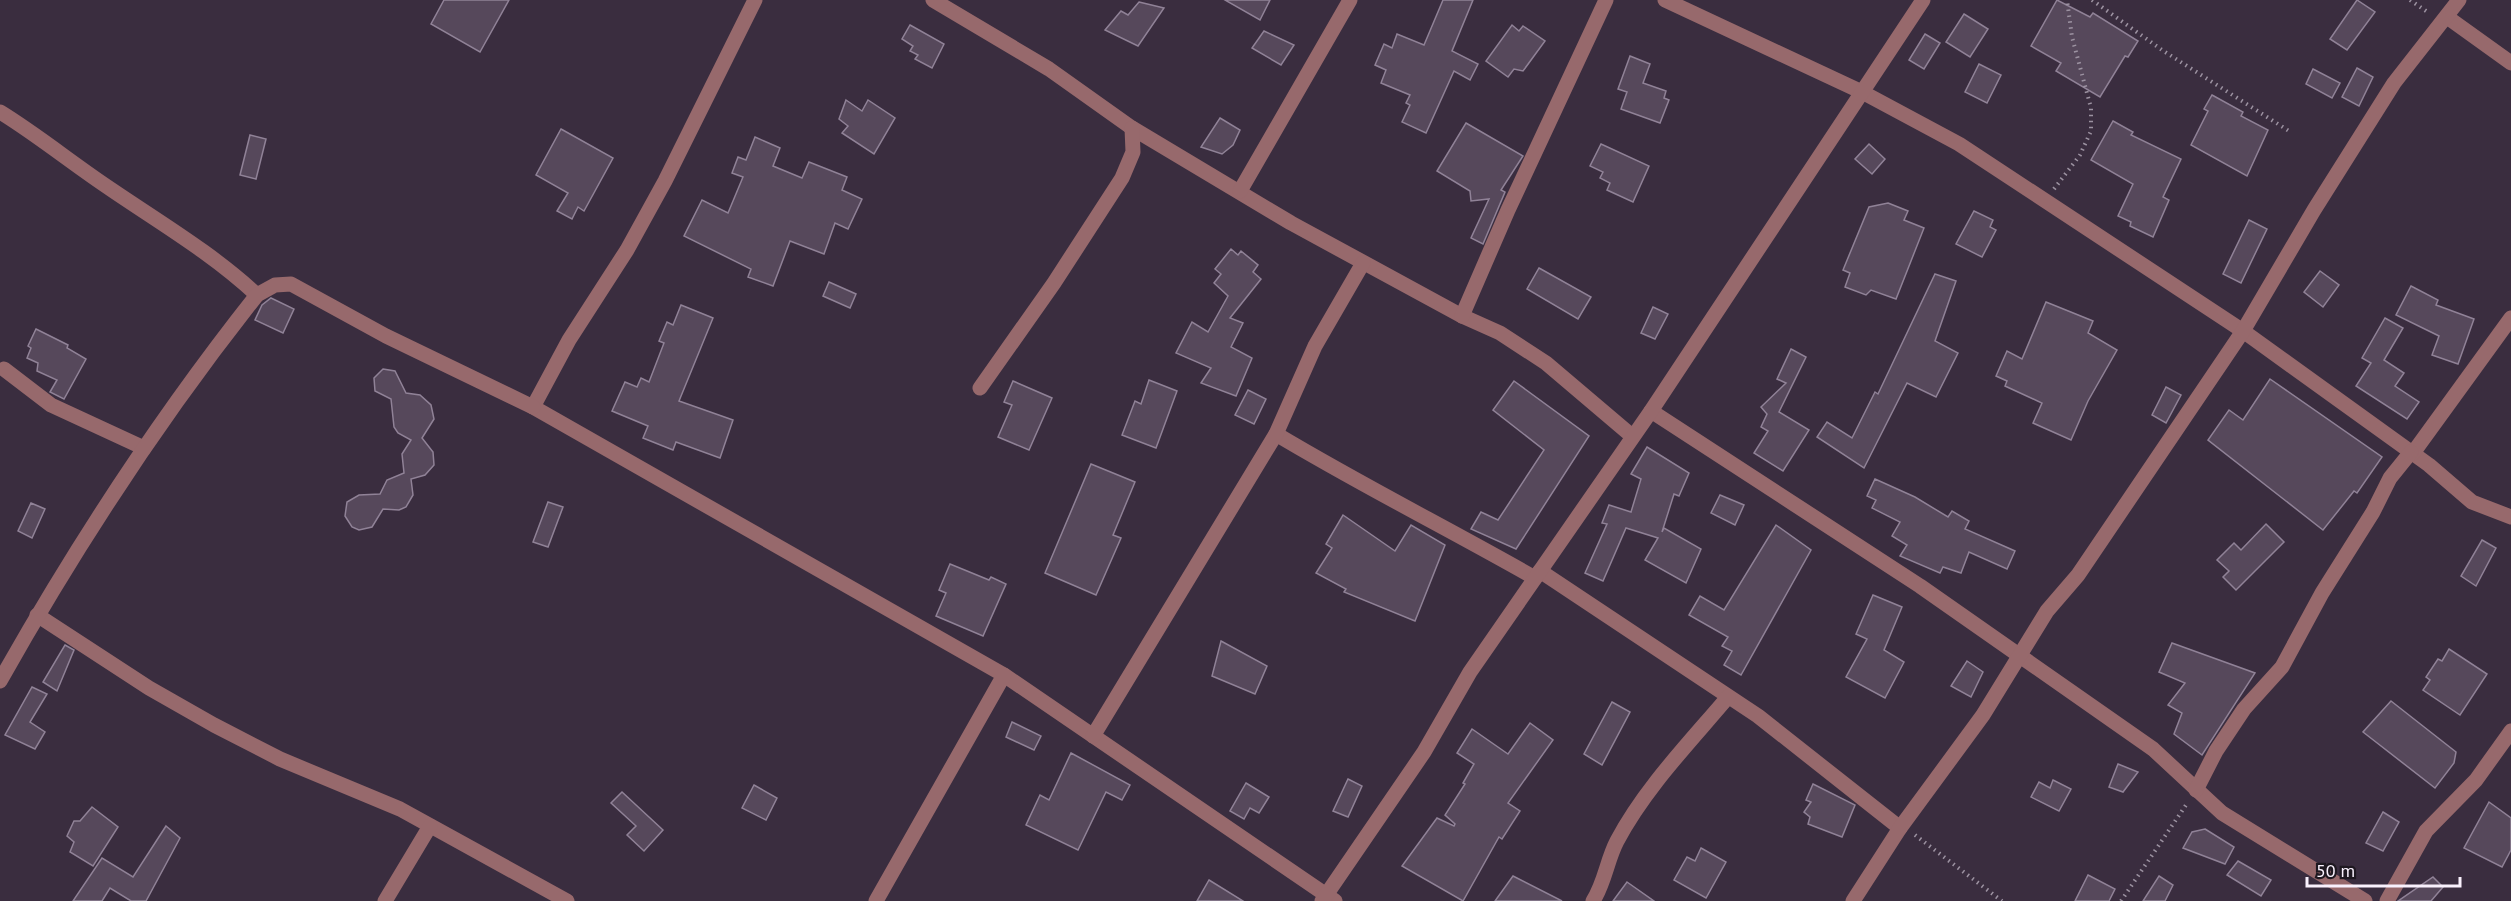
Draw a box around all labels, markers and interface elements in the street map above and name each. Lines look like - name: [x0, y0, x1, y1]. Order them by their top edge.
- scale bar: [2307, 850, 2460, 888]
- text: 50 m: [2316, 859, 2355, 882]

